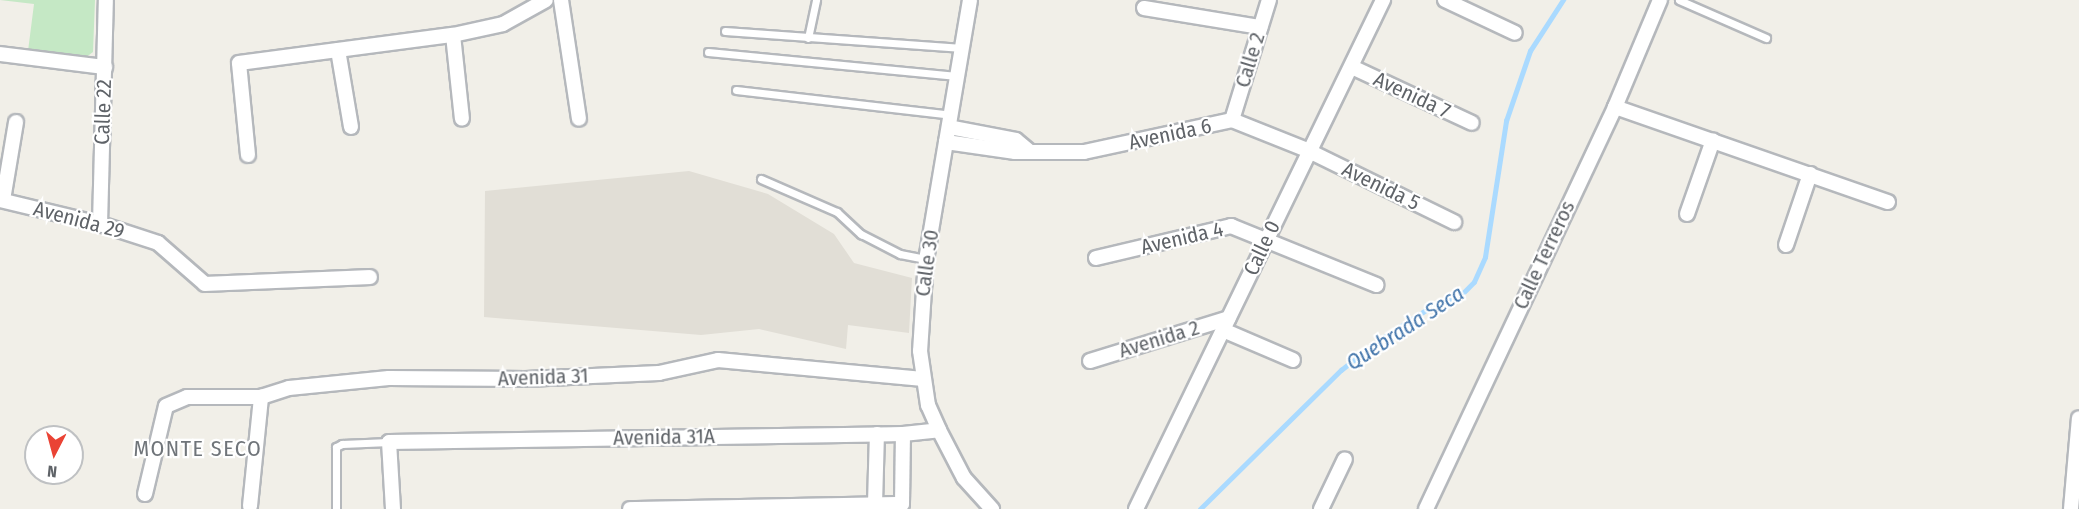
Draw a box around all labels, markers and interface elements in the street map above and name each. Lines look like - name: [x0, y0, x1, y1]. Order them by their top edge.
- street label: Calle 2: [1230, 29, 1270, 91]
- street label: Avenida 7: [1370, 66, 1454, 124]
- street label: Calle 22: [89, 79, 117, 145]
- street label: Avenida 6: [1126, 113, 1214, 155]
- street label: Avenida 5: [1338, 156, 1424, 216]
- street label: Avenida 29: [31, 196, 127, 244]
- street label: Calle Terreros: [1508, 197, 1580, 313]
- street label: Avenida 4: [1138, 216, 1226, 260]
- street label: Calle 0: [1238, 216, 1286, 280]
- street label: Calle 30: [910, 228, 944, 298]
- water label: Quebrada Seca: [1341, 280, 1469, 376]
- street label: Avenida 2: [1116, 315, 1202, 363]
- street label: Avenida 31: [497, 363, 589, 391]
- street label: Avenida 31A: [613, 424, 715, 450]
- north arrow: [24, 425, 84, 485]
- district label: MONTE SECO: [134, 436, 262, 462]
- text: N: [47, 461, 58, 481]

